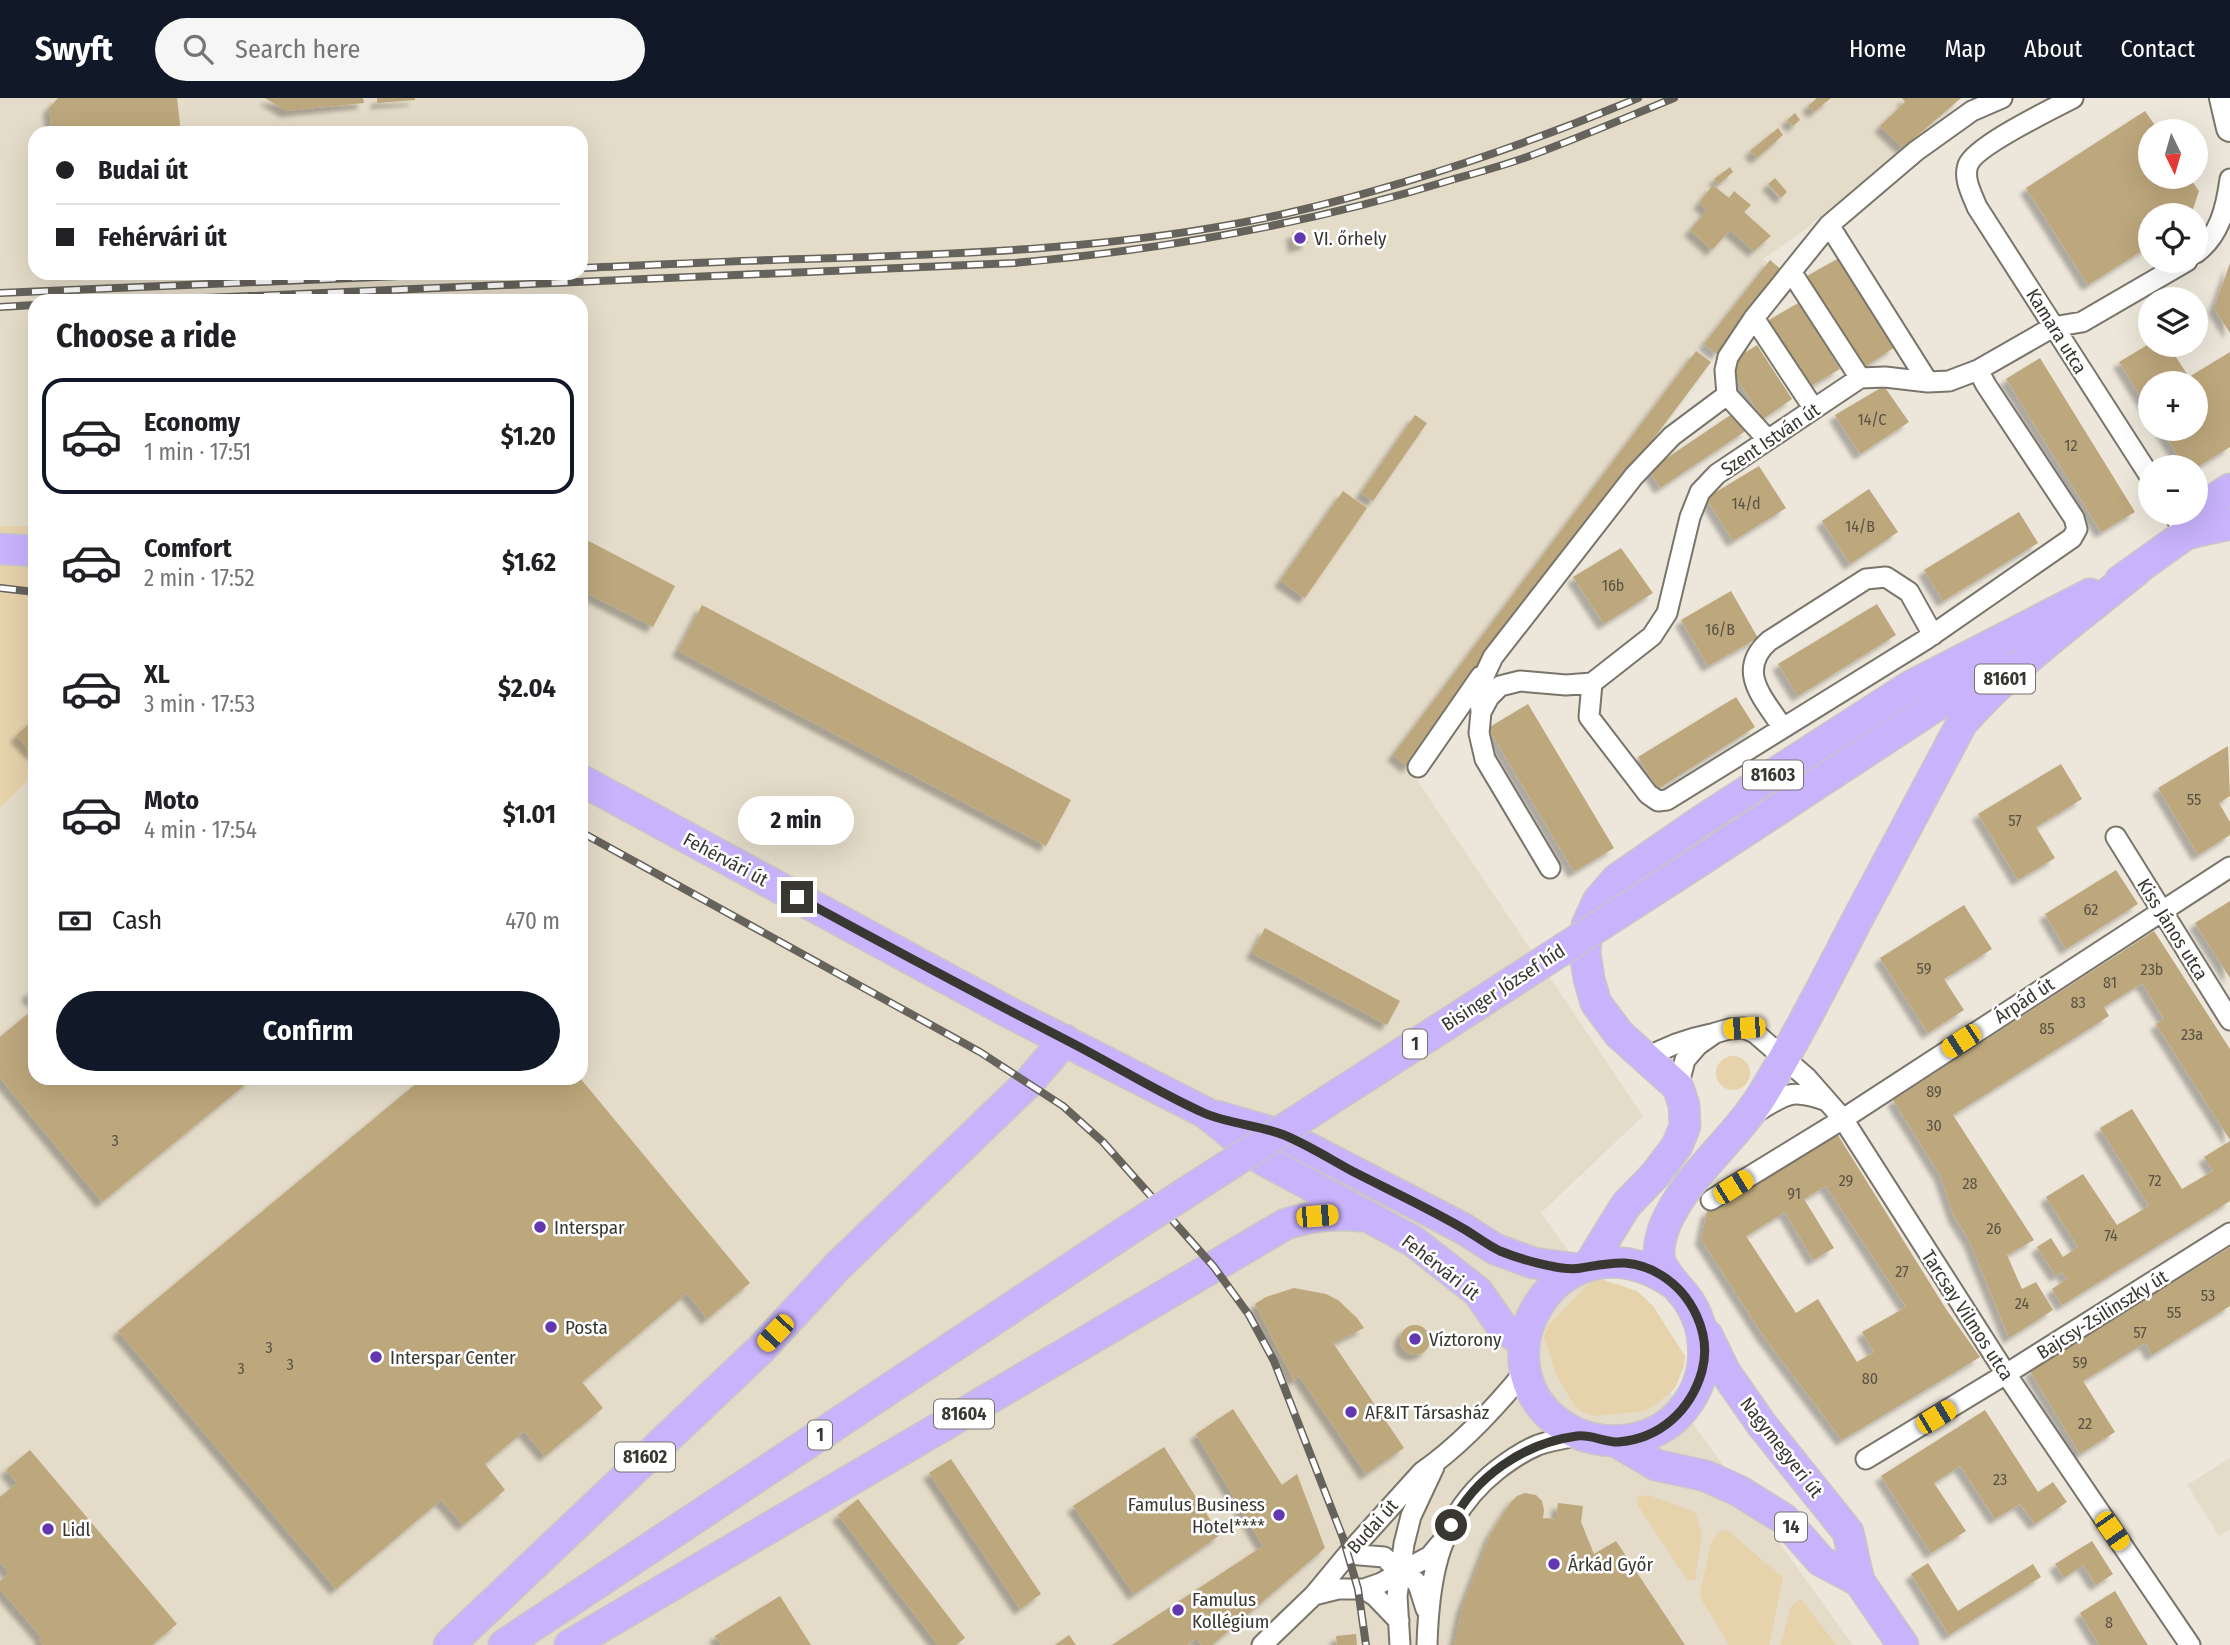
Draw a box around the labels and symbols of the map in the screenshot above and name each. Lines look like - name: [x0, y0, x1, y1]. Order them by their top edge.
- north arrow: [2138, 119, 2208, 189]
- place label: VI. őrhely: [1314, 227, 1387, 250]
- marker: VI. őrhely: [1292, 230, 1308, 246]
- street label: Kamara utca: [2021, 284, 2092, 378]
- street label: Szent István út: [1717, 398, 1825, 481]
- house number: 14/C: [1858, 410, 1886, 429]
- house number: 12: [2064, 436, 2078, 455]
- house number: 14/d: [1732, 494, 1760, 513]
- house number: 14/B: [1845, 517, 1875, 536]
- house number: 16b: [1602, 576, 1624, 595]
- house number: 16/B: [1705, 620, 1735, 639]
- road number: 81601: [1975, 664, 2035, 694]
- road number: 81603: [1743, 760, 1803, 790]
- house number: 55: [2187, 790, 2201, 809]
- callout: 2 min: [739, 796, 855, 844]
- house number: 57: [2008, 811, 2022, 830]
- street label: Fehérvári út: [679, 828, 773, 892]
- street label: Kiss János utca: [2132, 874, 2213, 984]
- route end: [781, 881, 813, 913]
- house number: 62: [2084, 900, 2098, 919]
- street label: Bisinger József híd: [1437, 939, 1569, 1036]
- house number: 59: [1917, 959, 1932, 978]
- house number: 23b: [2141, 960, 2163, 979]
- street label: Árpád út: [1990, 972, 2059, 1028]
- house number: 81: [2103, 973, 2117, 992]
- house number: 83: [2070, 993, 2086, 1012]
- car: [1723, 1016, 1766, 1040]
- house number: 85: [2039, 1019, 2055, 1038]
- car: [1938, 1021, 1985, 1061]
- house number: 23a: [2181, 1025, 2203, 1044]
- road number: 1: [1403, 1029, 1427, 1058]
- house number: 89: [1926, 1082, 1942, 1101]
- house number: 30: [1926, 1116, 1942, 1135]
- house number: 3: [111, 1131, 119, 1150]
- car: [1710, 1167, 1757, 1207]
- house number: 29: [1839, 1171, 1854, 1190]
- house number: 72: [2148, 1171, 2162, 1190]
- house number: 28: [1962, 1174, 1978, 1193]
- house number: 91: [1787, 1184, 1801, 1203]
- car: [1296, 1204, 1339, 1228]
- place label: Interspar: [554, 1216, 625, 1239]
- marker: Interspar: [532, 1219, 548, 1235]
- house number: 26: [1987, 1219, 2002, 1238]
- house number: 74: [2104, 1226, 2118, 1245]
- street label: Fehérvári út: [1397, 1230, 1485, 1305]
- street label: Tarcsay Vilmos utca: [1917, 1246, 2018, 1385]
- house number: 27: [1895, 1262, 1909, 1281]
- street label: Bajcsy-Zsilinszky út: [2033, 1265, 2173, 1364]
- house number: 53: [2201, 1286, 2215, 1305]
- house number: 24: [2015, 1294, 2029, 1313]
- house number: 55: [2167, 1303, 2181, 1322]
- car: [753, 1310, 798, 1356]
- place label: Posta: [565, 1316, 608, 1339]
- marker: Posta: [543, 1319, 559, 1335]
- house number: 57: [2133, 1323, 2147, 1342]
- place label: Víztorony: [1429, 1328, 1502, 1351]
- marker: Víztorony: [1407, 1331, 1423, 1347]
- house number: 3: [265, 1338, 273, 1357]
- place label: Interspar Center: [390, 1346, 516, 1369]
- marker: Interspar Center: [368, 1349, 384, 1365]
- house number: 59: [2073, 1353, 2088, 1372]
- house number: 3: [286, 1355, 294, 1374]
- house number: 3: [237, 1359, 245, 1378]
- house number: 80: [1862, 1369, 1878, 1388]
- street label: Nagymegyeri út: [1735, 1393, 1828, 1503]
- car: [1913, 1397, 1960, 1437]
- road number: 81604: [934, 1400, 994, 1428]
- place label: AF&IT Társasház: [1365, 1401, 1490, 1424]
- marker: AF&IT Társasház: [1343, 1404, 1359, 1420]
- house number: 22: [2078, 1414, 2092, 1433]
- road number: 1: [808, 1420, 832, 1450]
- road number: 81602: [615, 1442, 675, 1472]
- house number: 23: [1993, 1470, 2007, 1489]
- place label: Famulus Business Hotel****: [1128, 1493, 1265, 1538]
- street label: Budai út: [1342, 1494, 1403, 1558]
- marker: Famulus Business Hotel****: [1271, 1507, 1287, 1523]
- car: [2092, 1508, 2133, 1554]
- route start: [1435, 1509, 1467, 1541]
- road number: 14: [1775, 1512, 1807, 1542]
- place label: Lidl: [62, 1518, 90, 1541]
- marker: Lidl: [40, 1521, 56, 1537]
- place label: Árkád Győr: [1568, 1553, 1653, 1576]
- marker: Árkád Győr: [1546, 1556, 1562, 1572]
- place label: Famulus Kollégium: [1192, 1588, 1269, 1633]
- marker: Famulus Kollégium: [1170, 1602, 1186, 1618]
- house number: 8: [2105, 1613, 2113, 1632]

